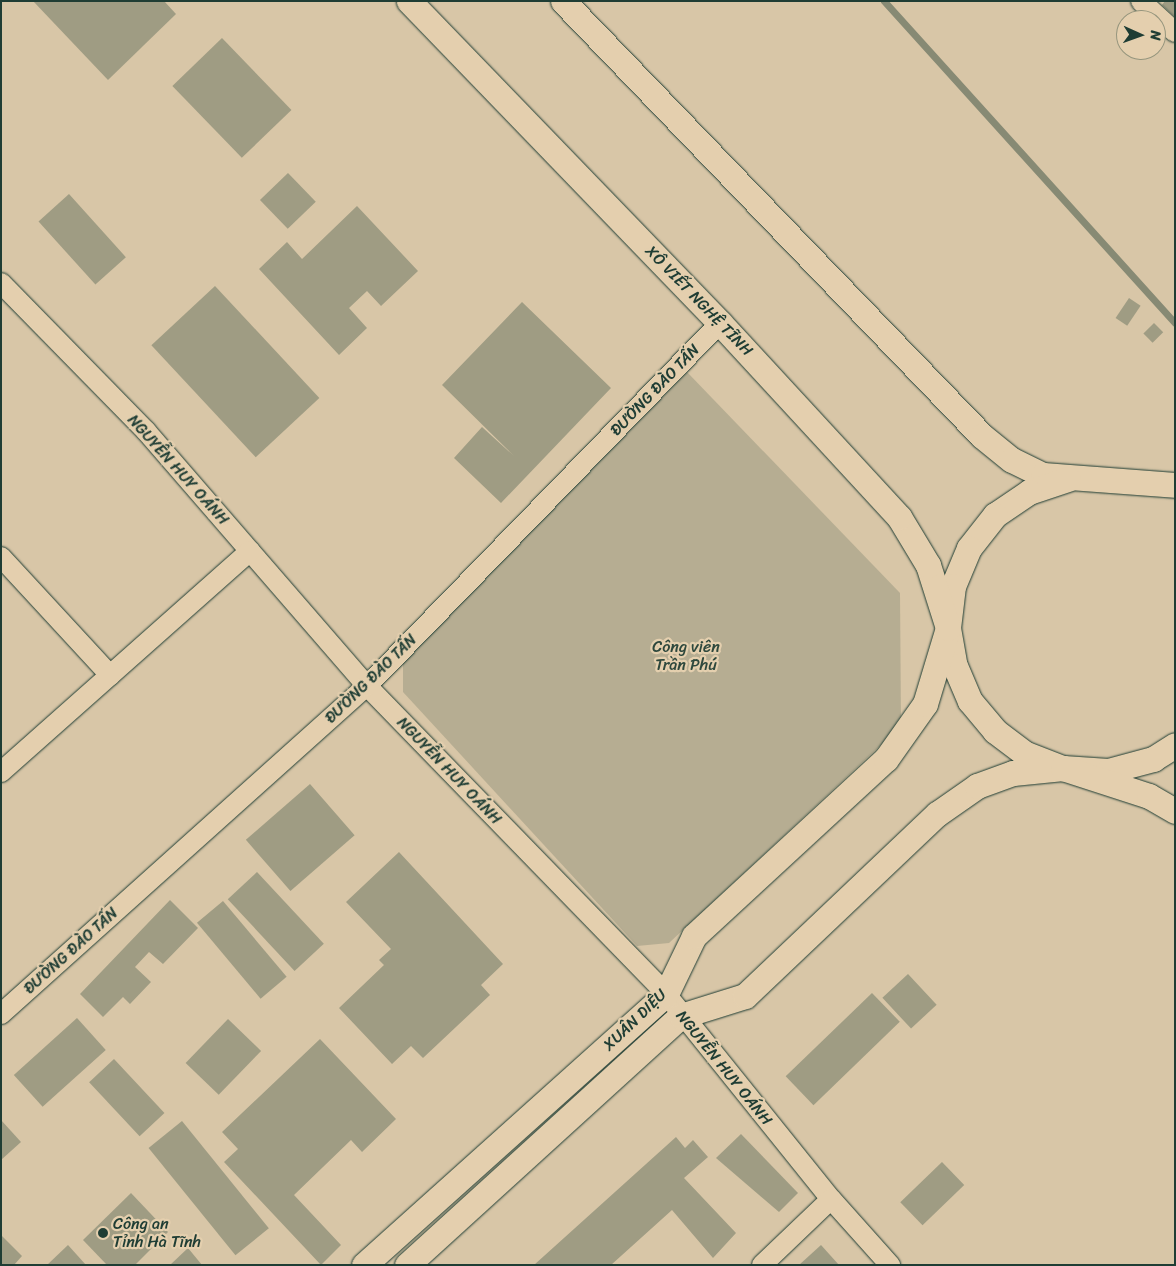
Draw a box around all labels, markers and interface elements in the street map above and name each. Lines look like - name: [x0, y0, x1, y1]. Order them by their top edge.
- north arrow: [1116, 10, 1166, 60]
- text: N: [1143, 30, 1168, 41]
- street label: XÔ VIẾT NGHỆ TĨNH: [641, 242, 757, 360]
- street label: ĐƯỜNG ĐÀO TẤN: [606, 340, 704, 440]
- street label: NGUYỄN HUY OÁNH: [123, 411, 233, 529]
- street label: ĐƯỜNG ĐÀO TẤN: [321, 630, 421, 728]
- park label: Công viên Trần Phú: [652, 637, 720, 675]
- street label: NGUYỄN HUY OÁNH: [393, 713, 505, 829]
- street label: ĐƯỜNG ĐÀO TẤN: [20, 903, 122, 999]
- street label: XUÂN DIỆU: [599, 985, 671, 1055]
- street label: NGUYỄN HUY OÁNH: [672, 1007, 776, 1129]
- place label: Công an Tỉnh Hà Tĩnh: [113, 1214, 201, 1252]
- marker: Công an Tỉnh Hà Tĩnh: [97, 1227, 109, 1239]

